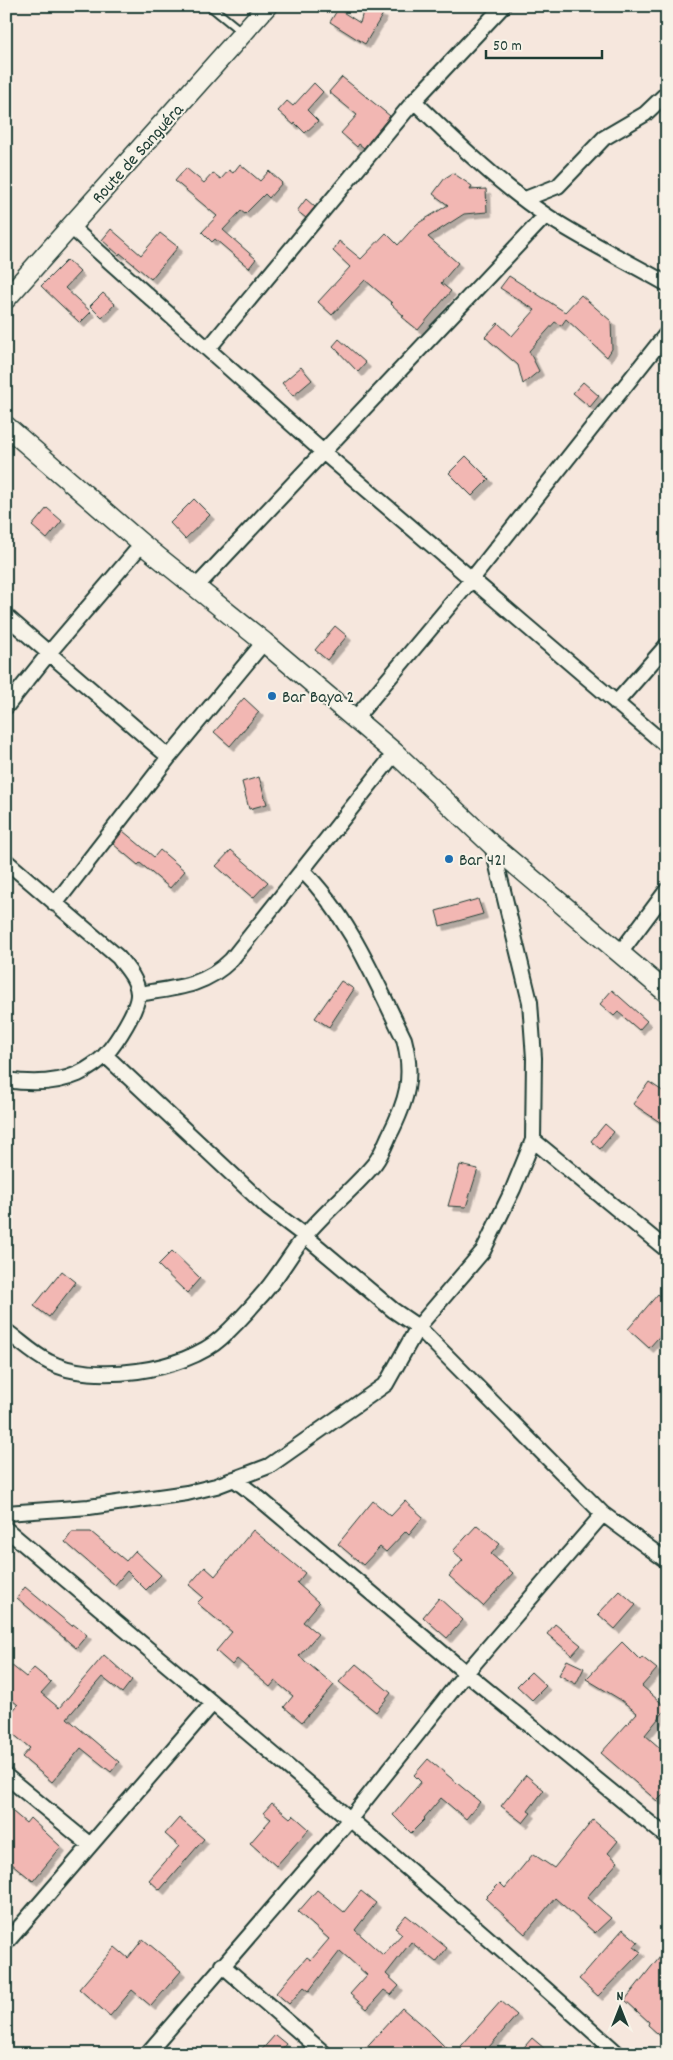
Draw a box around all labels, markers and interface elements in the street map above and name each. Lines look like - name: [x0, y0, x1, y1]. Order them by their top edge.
- scale bar: [486, 28, 602, 60]
- text: 50 m: [493, 36, 522, 58]
- street label: Route de Sanguéra: [87, 99, 191, 210]
- place label: Bar Baya 2: [282, 686, 354, 711]
- marker: Bar Baya 2: [266, 690, 278, 702]
- place label: Bar 421: [459, 849, 506, 874]
- marker: Bar 421: [443, 853, 455, 865]
- north arrow: [596, 1982, 646, 2032]
- text: N: [617, 1987, 624, 2007]

